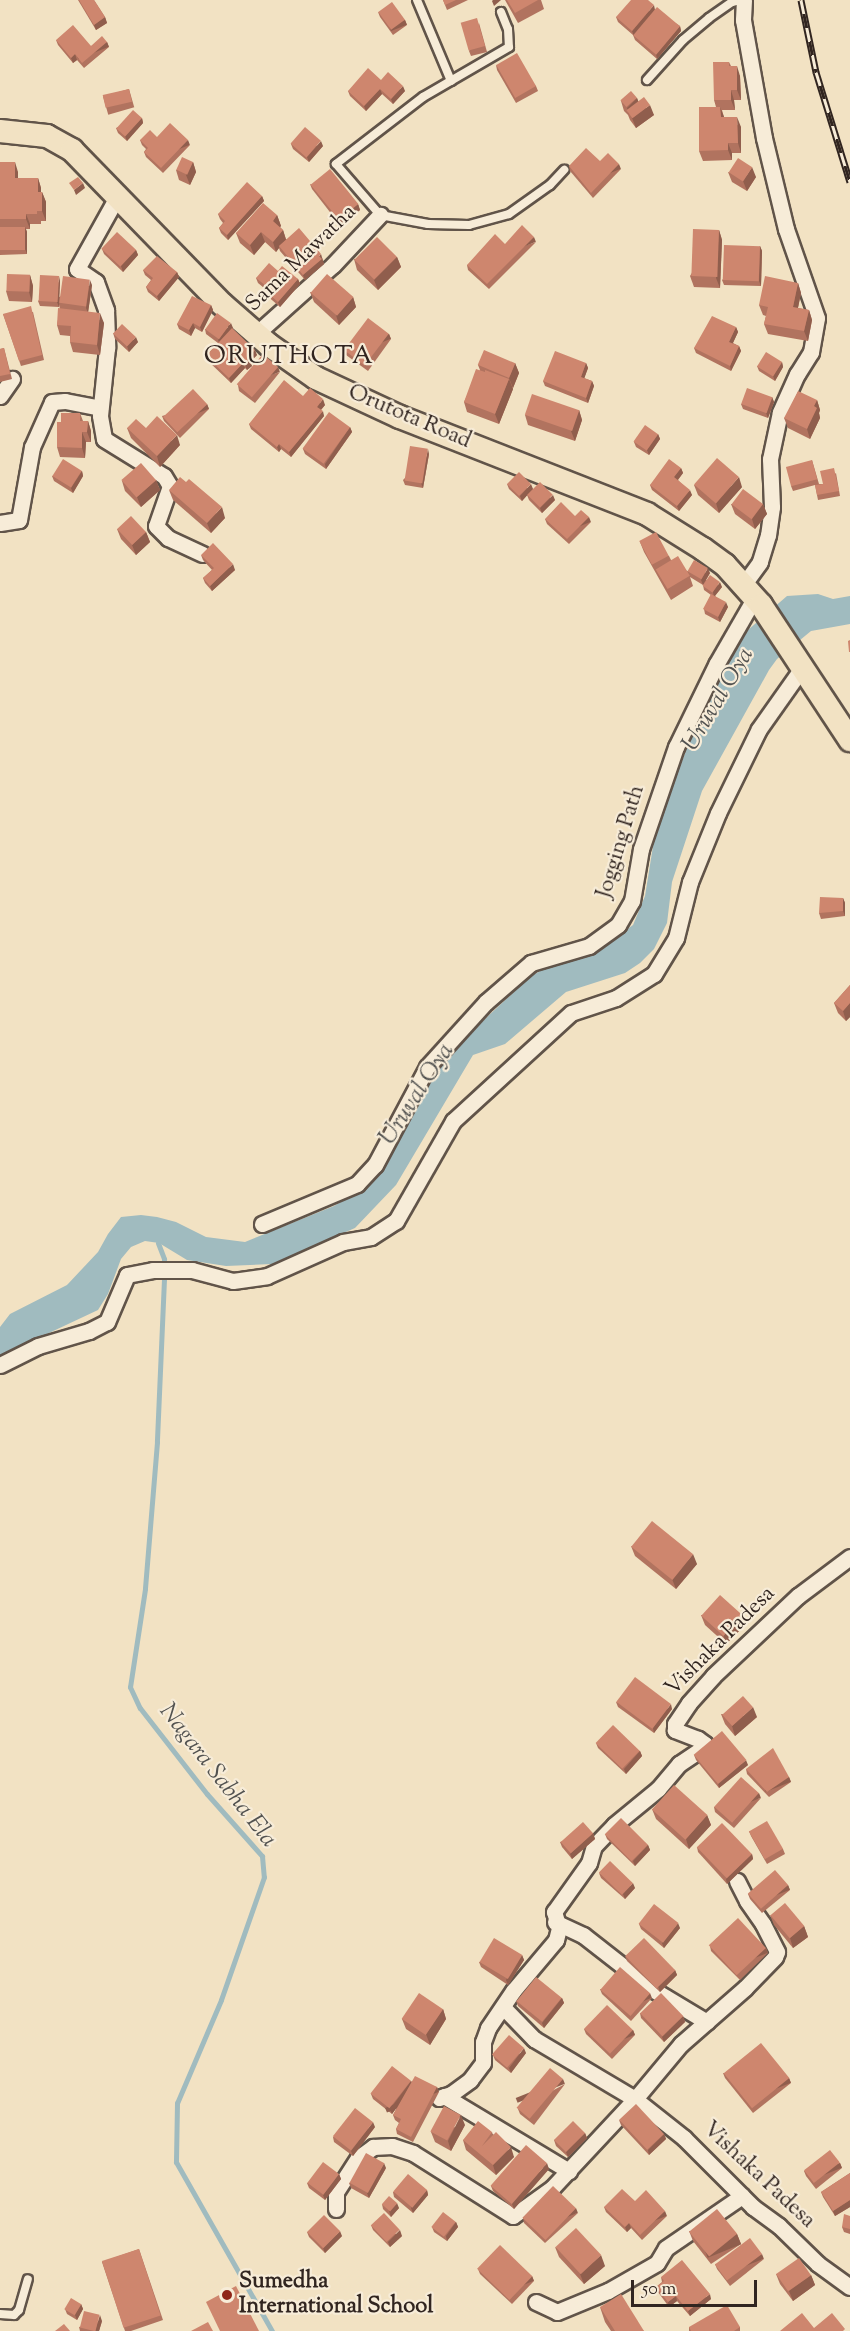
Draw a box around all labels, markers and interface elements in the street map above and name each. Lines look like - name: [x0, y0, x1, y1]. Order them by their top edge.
- street label: Sama Mawatha: [241, 200, 363, 318]
- district label: ORUTHOTA: [204, 341, 374, 373]
- street label: Orutota Road: [344, 380, 474, 456]
- water label: Uruval Oya: [677, 643, 761, 757]
- street label: Jogging Path: [592, 782, 652, 902]
- water label: Uruval Oya: [374, 1039, 462, 1151]
- street label: Vishaka Padesa: [661, 1582, 781, 1702]
- water label: Nagara Sabha Ela: [152, 1698, 282, 1854]
- street label: Vishaka Padesa: [696, 2117, 820, 2235]
- scale bar: [634, 2268, 760, 2306]
- place label: Sumedha International School: [239, 2269, 433, 2320]
- text: 50 m: [642, 2277, 676, 2303]
- marker: Sumedha International School: [220, 2288, 234, 2302]

